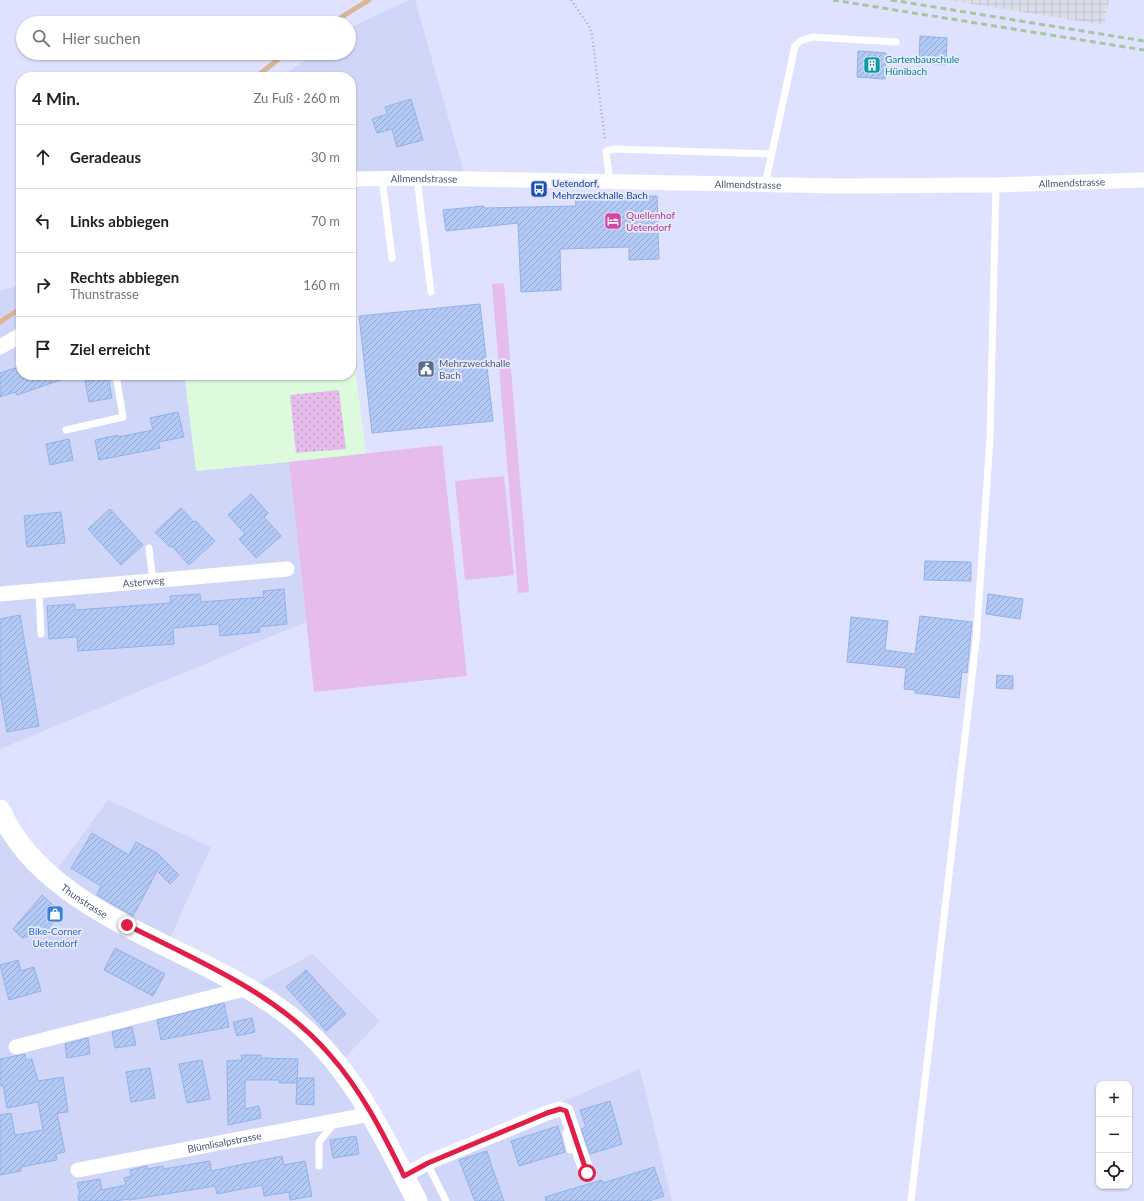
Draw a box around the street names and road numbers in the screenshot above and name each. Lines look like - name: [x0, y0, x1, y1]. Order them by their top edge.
- street label: Allmendstrasse: [391, 172, 457, 185]
- street label: Allmendstrasse: [1038, 175, 1105, 190]
- street label: Allmendstrasse: [714, 178, 781, 191]
- street label: Asterweg: [122, 574, 165, 589]
- street label: Thunstrasse: [59, 881, 110, 920]
- street label: Blümlisalpstrasse: [186, 1129, 262, 1155]

